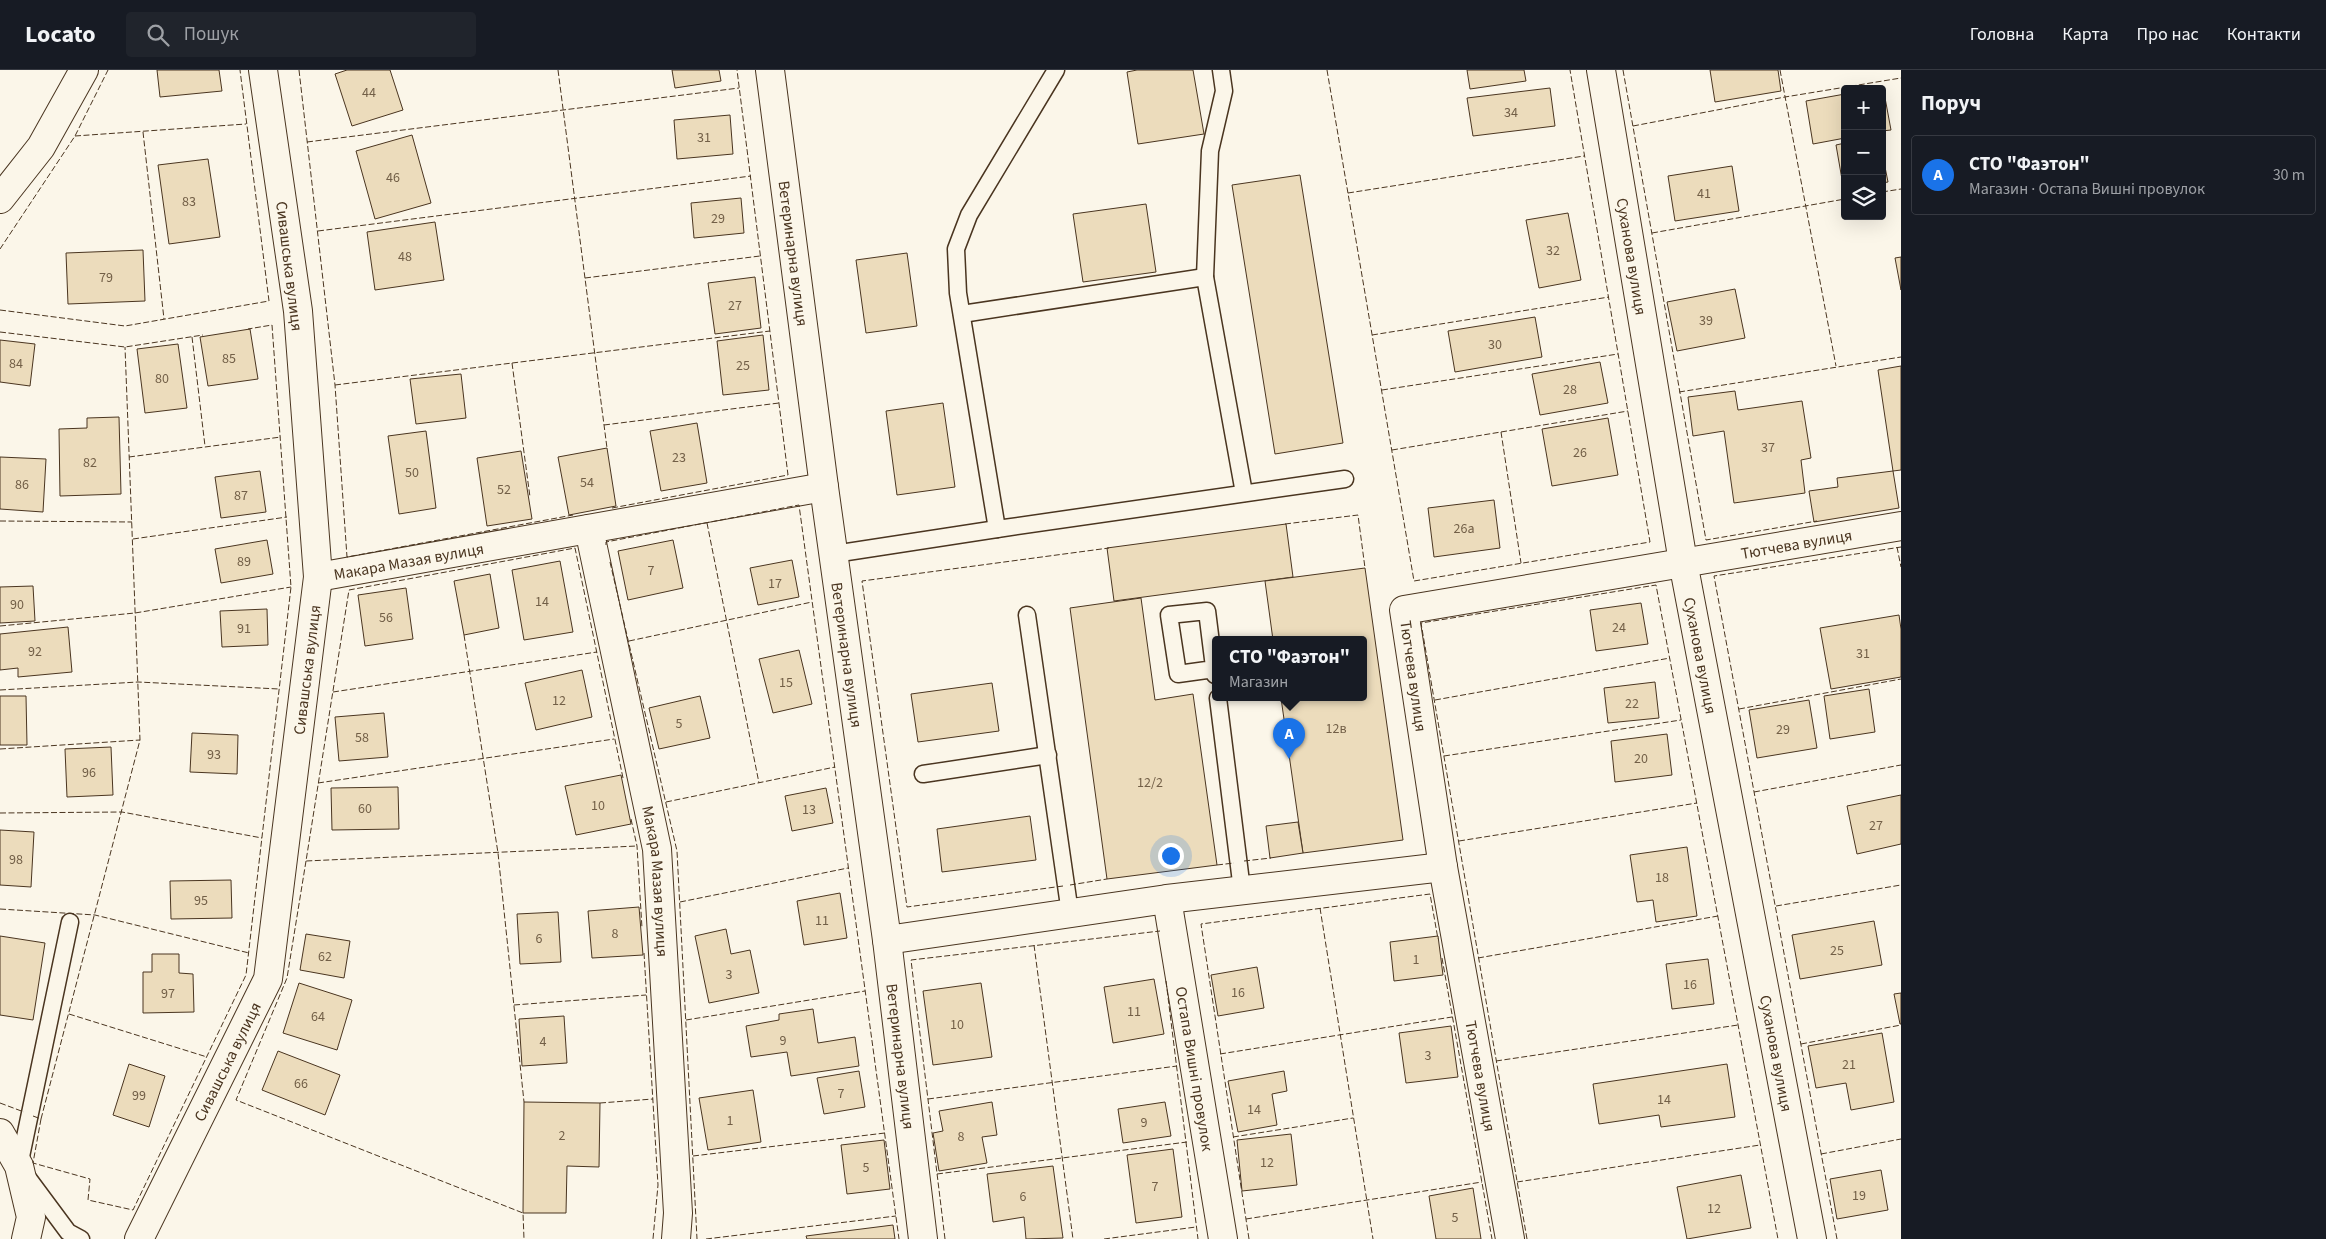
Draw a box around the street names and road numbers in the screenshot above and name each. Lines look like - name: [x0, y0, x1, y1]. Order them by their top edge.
- street label: Ветеринарна вулиця: [772, 179, 813, 328]
- street label: Суханова вулиця: [1610, 196, 1652, 317]
- street label: Сивашська вулиця: [270, 200, 308, 332]
- street label: Тютчева вулиця: [1739, 524, 1854, 565]
- street label: Макара Мазая вулиця: [332, 538, 486, 586]
- street label: Ветеринарна вулиця: [825, 581, 867, 729]
- street label: Суханова вулиця: [1678, 595, 1722, 716]
- street label: Сивашська вулиця: [288, 604, 326, 736]
- street label: Тютчева вулиця: [1394, 619, 1432, 733]
- street label: Макара Мазая вулиця: [636, 804, 673, 957]
- street label: Ветеринарна вулиця: [880, 982, 920, 1131]
- street label: Остапа Вишні провулок: [1170, 985, 1218, 1153]
- street label: Суханова вулиця: [1754, 993, 1798, 1114]
- street label: Сивашська вулиця: [189, 999, 267, 1126]
- street label: Тютчева вулиця: [1459, 1019, 1501, 1133]

